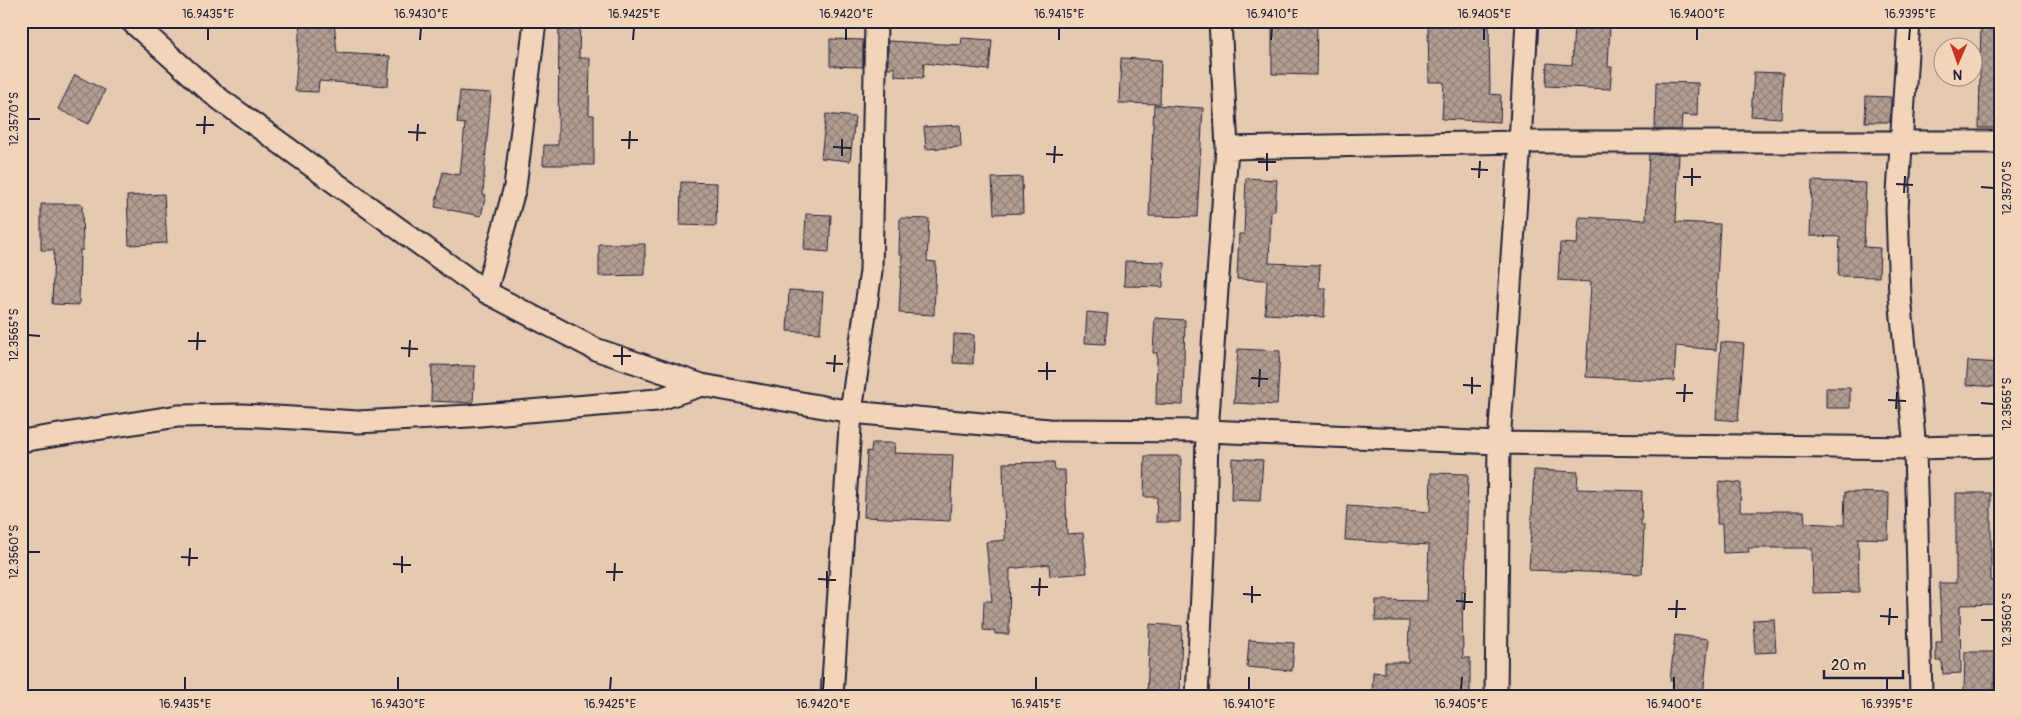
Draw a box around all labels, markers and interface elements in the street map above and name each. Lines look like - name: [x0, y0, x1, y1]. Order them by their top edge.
- text: 16.9435°E: [182, 7, 234, 22]
- text: 16.9430°E: [394, 7, 448, 22]
- text: 16.9425°E: [608, 7, 660, 22]
- text: 16.9420°E: [819, 7, 873, 22]
- text: 16.9415°E: [1034, 7, 1084, 22]
- text: 16.9410°E: [1246, 7, 1298, 22]
- text: 16.9405°E: [1457, 7, 1511, 22]
- text: 16.9400°E: [1669, 7, 1725, 22]
- text: 16.9395°E: [1884, 7, 1936, 22]
- north arrow: [1934, 38, 1984, 88]
- text: N: [1953, 66, 1963, 83]
- text: 12.3570°S: [7, 92, 22, 146]
- text: 12.3570°S: [2000, 161, 2015, 215]
- text: 12.3565°S: [7, 309, 22, 361]
- text: 12.3565°S: [2000, 378, 2015, 430]
- text: 12.3560°S: [7, 525, 22, 579]
- text: 12.3560°S: [2000, 593, 2015, 647]
- scale bar: [1824, 647, 1902, 679]
- text: 20 m: [1831, 656, 1866, 675]
- text: 16.9435°E: [159, 697, 211, 712]
- text: 16.9430°E: [371, 697, 425, 712]
- text: 16.9425°E: [584, 697, 636, 712]
- text: 16.9420°E: [796, 697, 850, 712]
- text: 16.9415°E: [1011, 697, 1061, 712]
- text: 16.9410°E: [1223, 697, 1275, 712]
- text: 16.9405°E: [1434, 697, 1488, 712]
- text: 16.9400°E: [1646, 697, 1702, 712]
- text: 16.9395°E: [1861, 697, 1913, 712]

